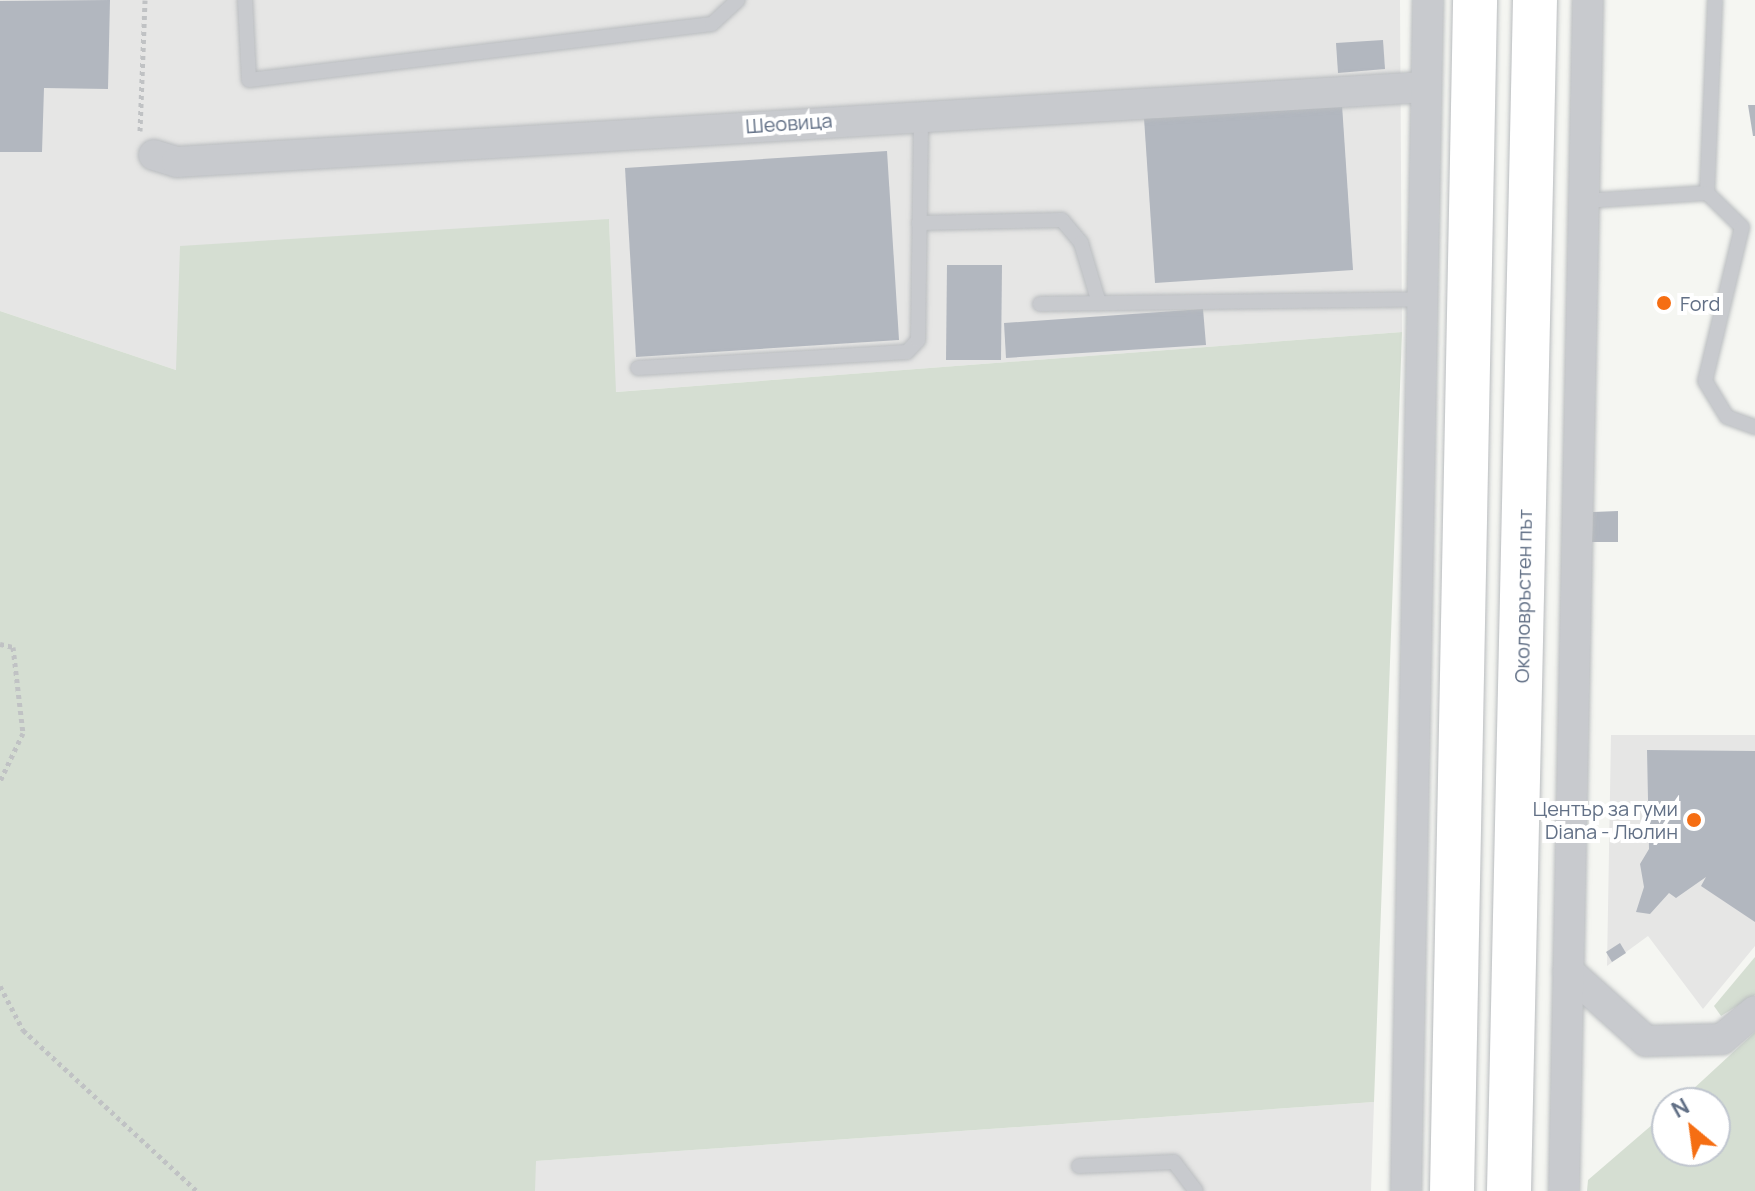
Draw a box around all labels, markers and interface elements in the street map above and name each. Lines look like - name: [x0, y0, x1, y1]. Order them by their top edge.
- street label: Шеовица: [745, 108, 833, 138]
- place label: Ford: [1680, 291, 1720, 315]
- marker: Ford: [1655, 294, 1673, 312]
- street label: Околовръстен път: [1509, 509, 1537, 683]
- place label: Център за гуми Diana - Люлин: [1533, 796, 1678, 843]
- marker: Център за гуми Diana - Люлин: [1685, 811, 1703, 829]
- north arrow: [1651, 1087, 1731, 1167]
- text: N: [1666, 1091, 1695, 1125]

